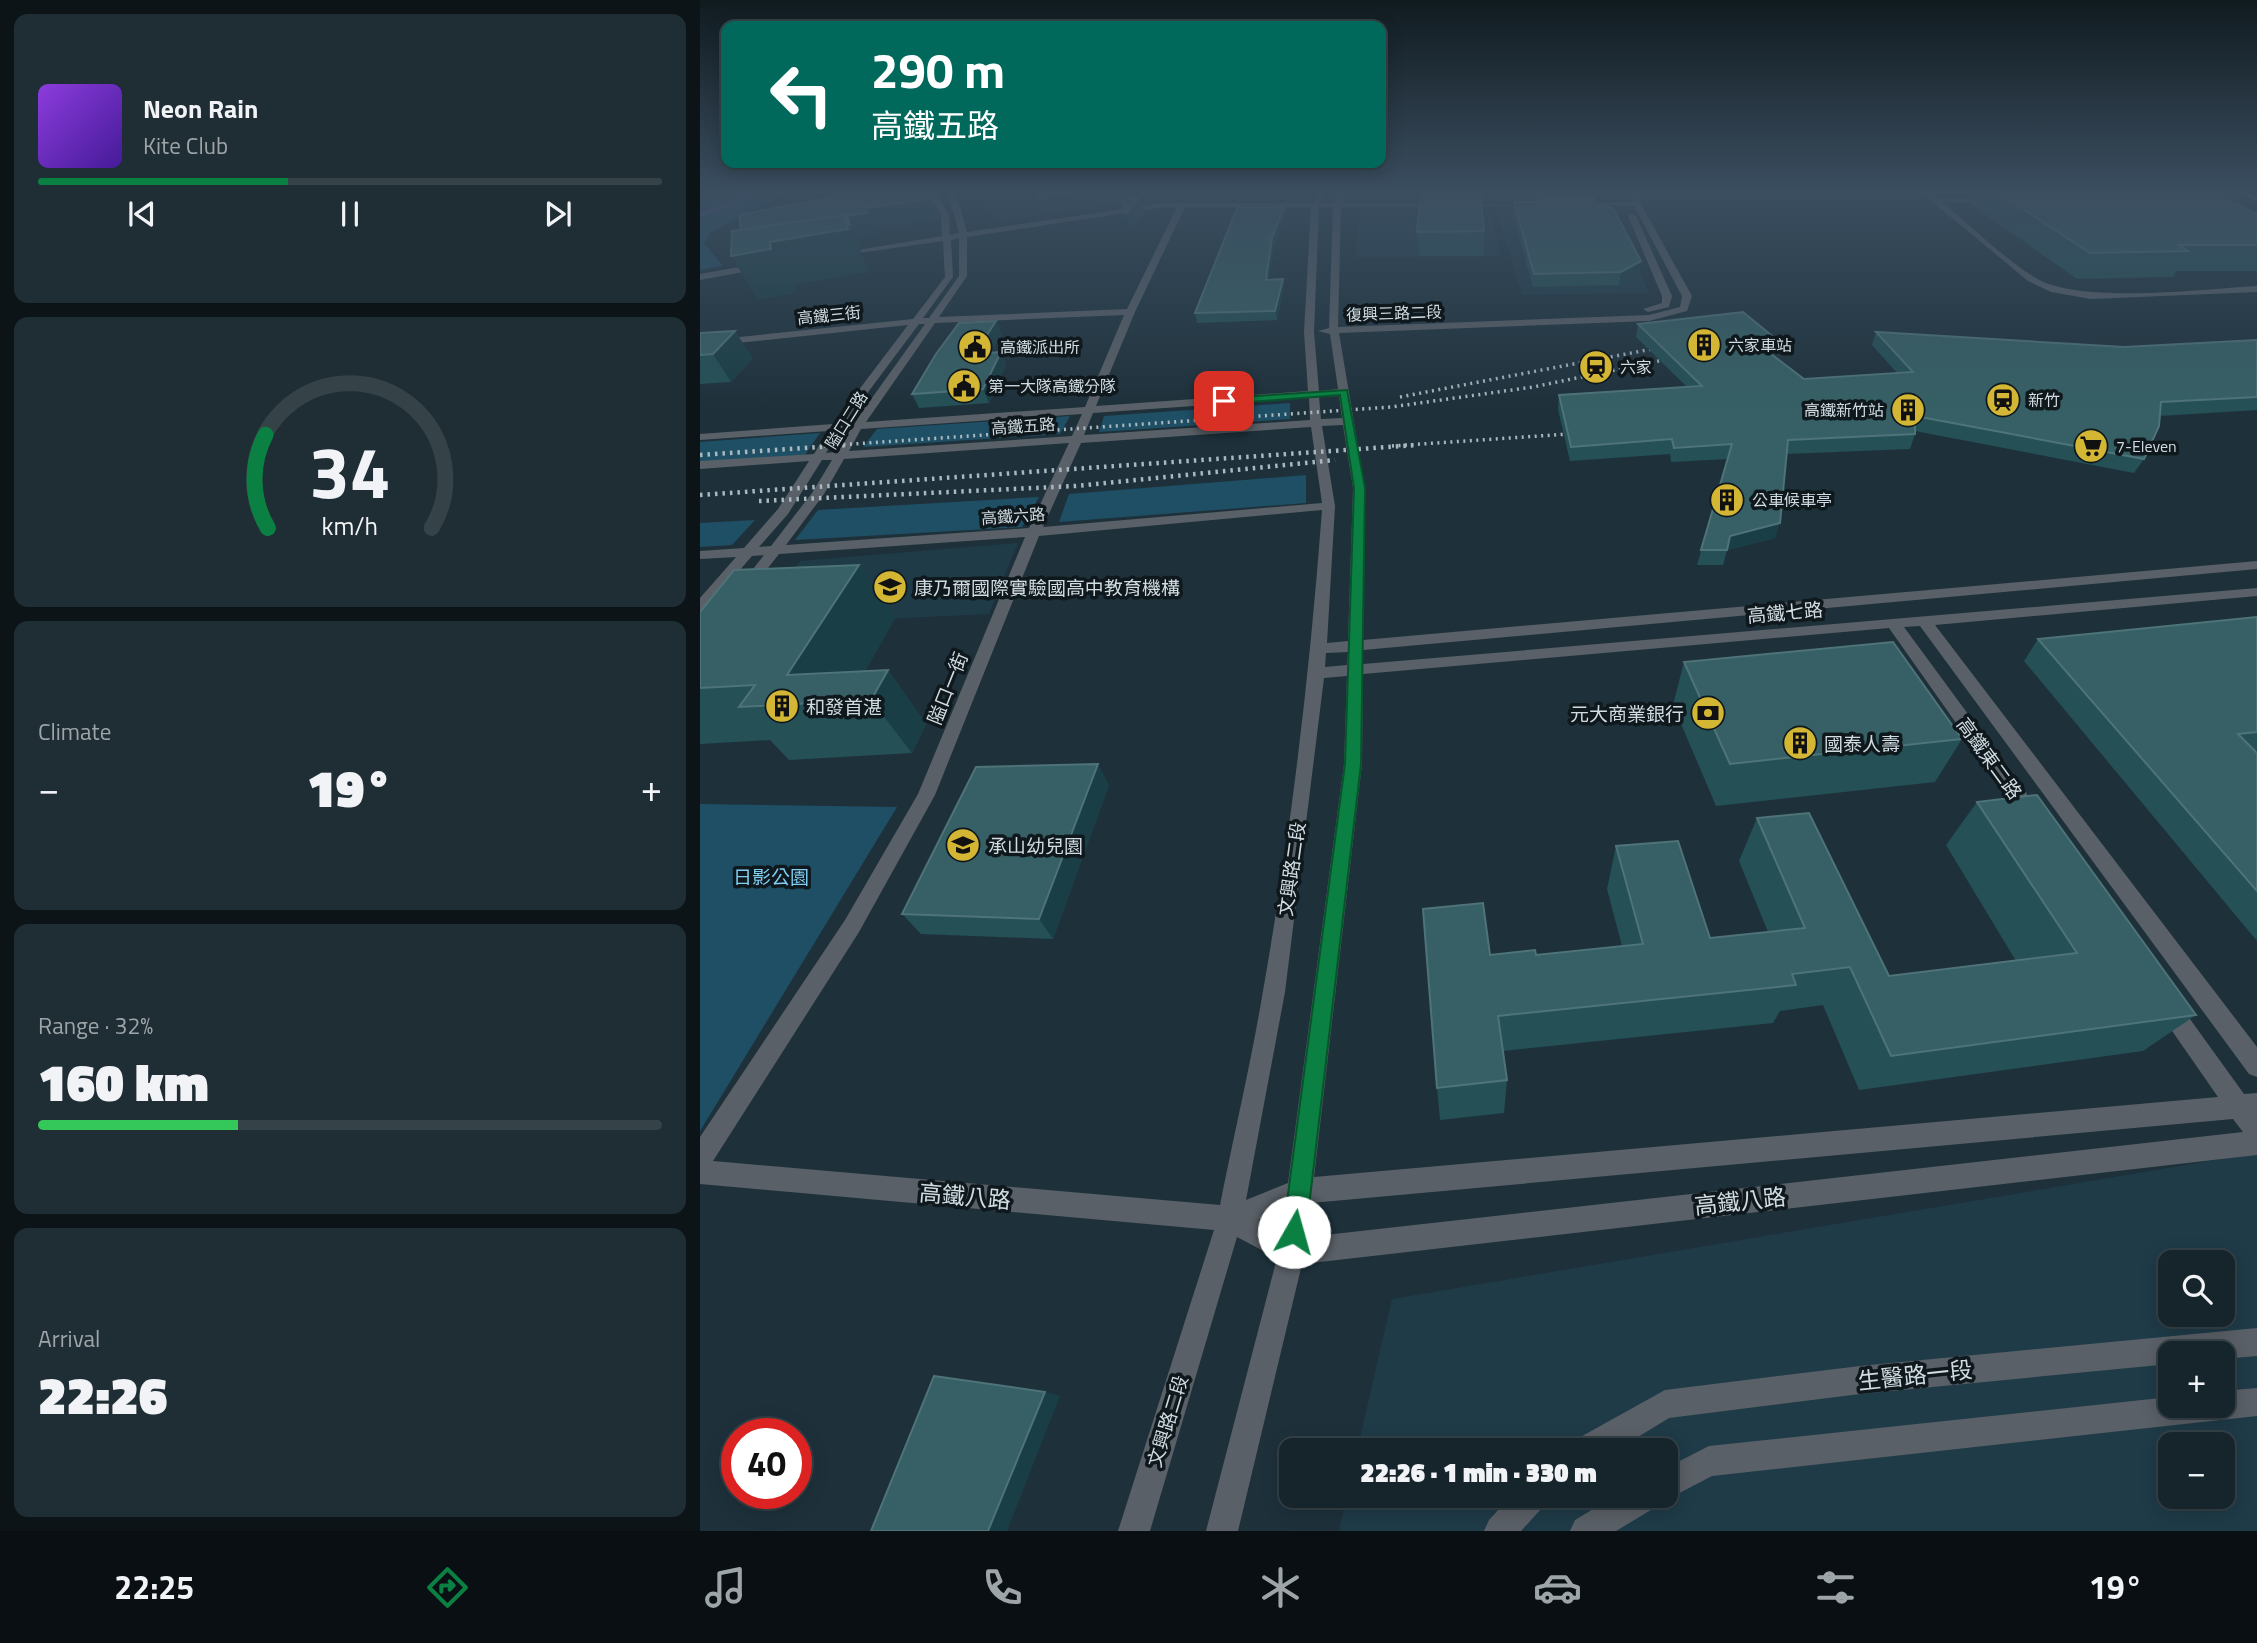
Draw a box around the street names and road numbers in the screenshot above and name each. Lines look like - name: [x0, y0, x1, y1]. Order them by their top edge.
- street label: 復興三路二段: [1346, 299, 1442, 327]
- street label: 高鐵三街: [796, 300, 862, 330]
- street label: 隘口二路: [819, 386, 873, 454]
- street label: 高鐵五路: [990, 412, 1056, 440]
- street label: 高鐵六路: [980, 502, 1046, 530]
- street label: 高鐵七路: [1746, 594, 1824, 630]
- street label: 隘口一街: [919, 647, 975, 729]
- street label: 高鐵東二路: [1950, 711, 2030, 805]
- street label: 文興路二段: [1270, 820, 1312, 918]
- street label: 高鐵八路: [918, 1175, 1012, 1217]
- street label: 高鐵八路: [1692, 1179, 1788, 1223]
- street label: 生醫路一段: [1856, 1352, 1974, 1398]
- street label: 文興路二段: [1139, 1371, 1195, 1471]

